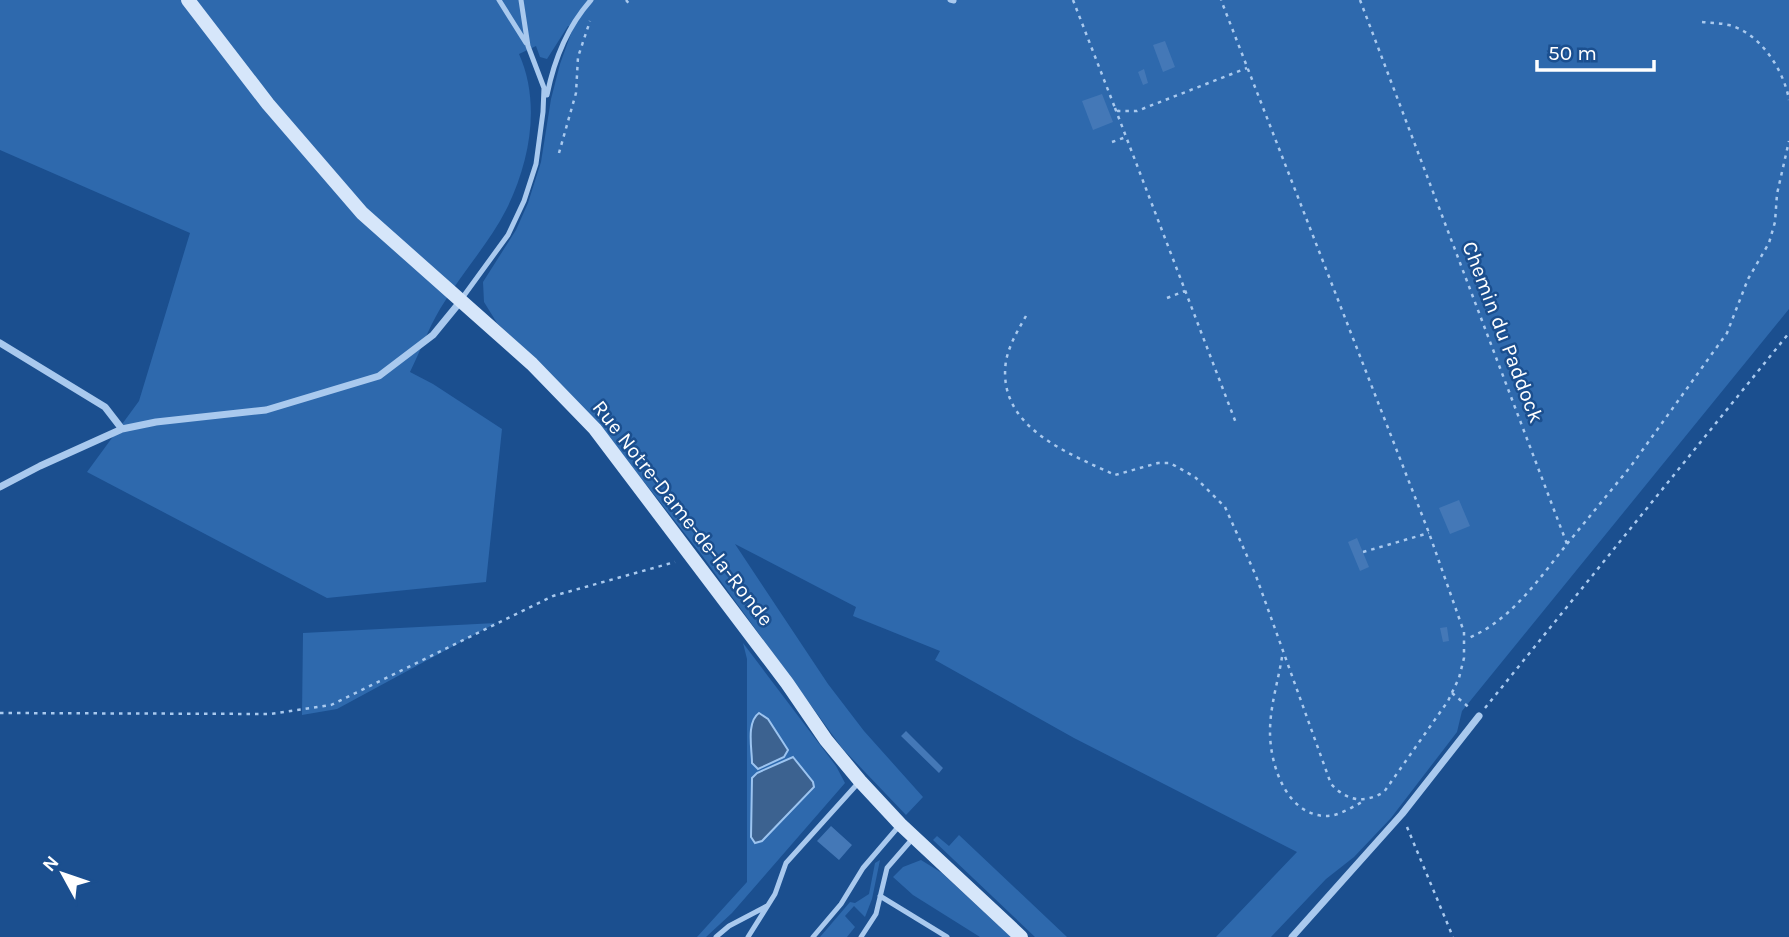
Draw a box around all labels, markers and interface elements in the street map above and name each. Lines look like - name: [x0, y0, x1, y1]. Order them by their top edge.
- scale bar: [1537, 28, 1654, 72]
- text: 50 m: [1548, 41, 1597, 65]
- street label: Chemin du Paddock: [1457, 238, 1549, 426]
- street label: Rue Notre-Dame-de-la-Ronde: [588, 396, 778, 630]
- north arrow: [28, 839, 98, 909]
- text: N: [38, 851, 64, 876]

